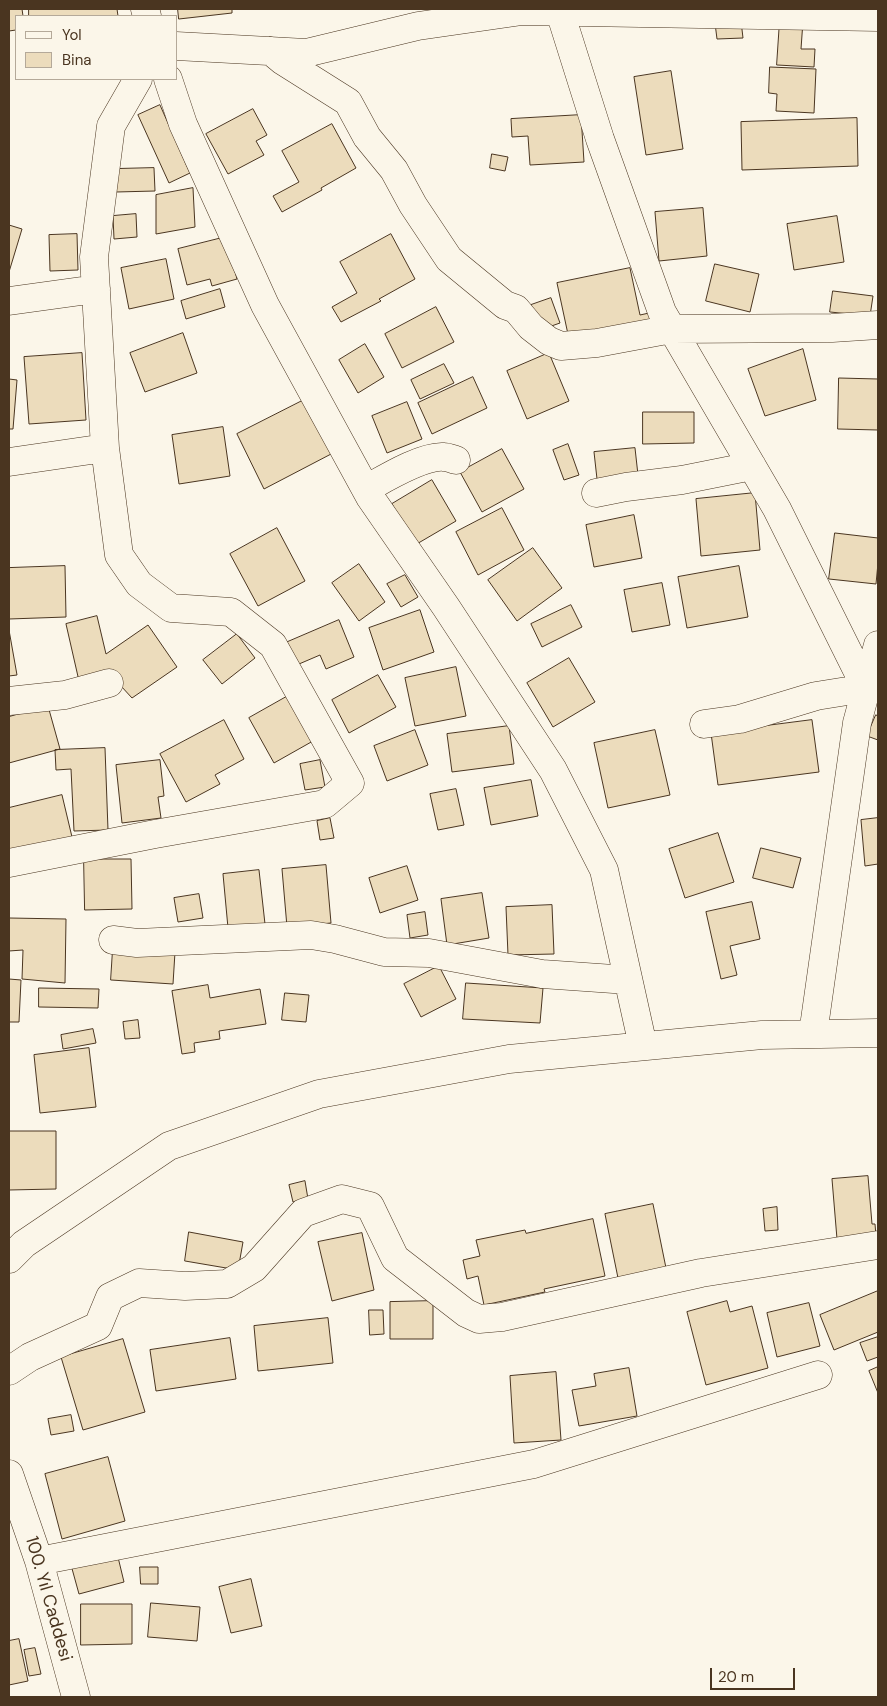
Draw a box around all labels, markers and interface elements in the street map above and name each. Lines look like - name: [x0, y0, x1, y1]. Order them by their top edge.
- legend: [15, 15, 178, 80]
- text: Yol: [62, 25, 82, 45]
- text: Bina: [62, 50, 91, 70]
- street label: 100. Yıl Caddesi: [20, 1534, 76, 1664]
- scale bar: [712, 1658, 797, 1690]
- text: 20 m: [718, 1667, 754, 1687]

